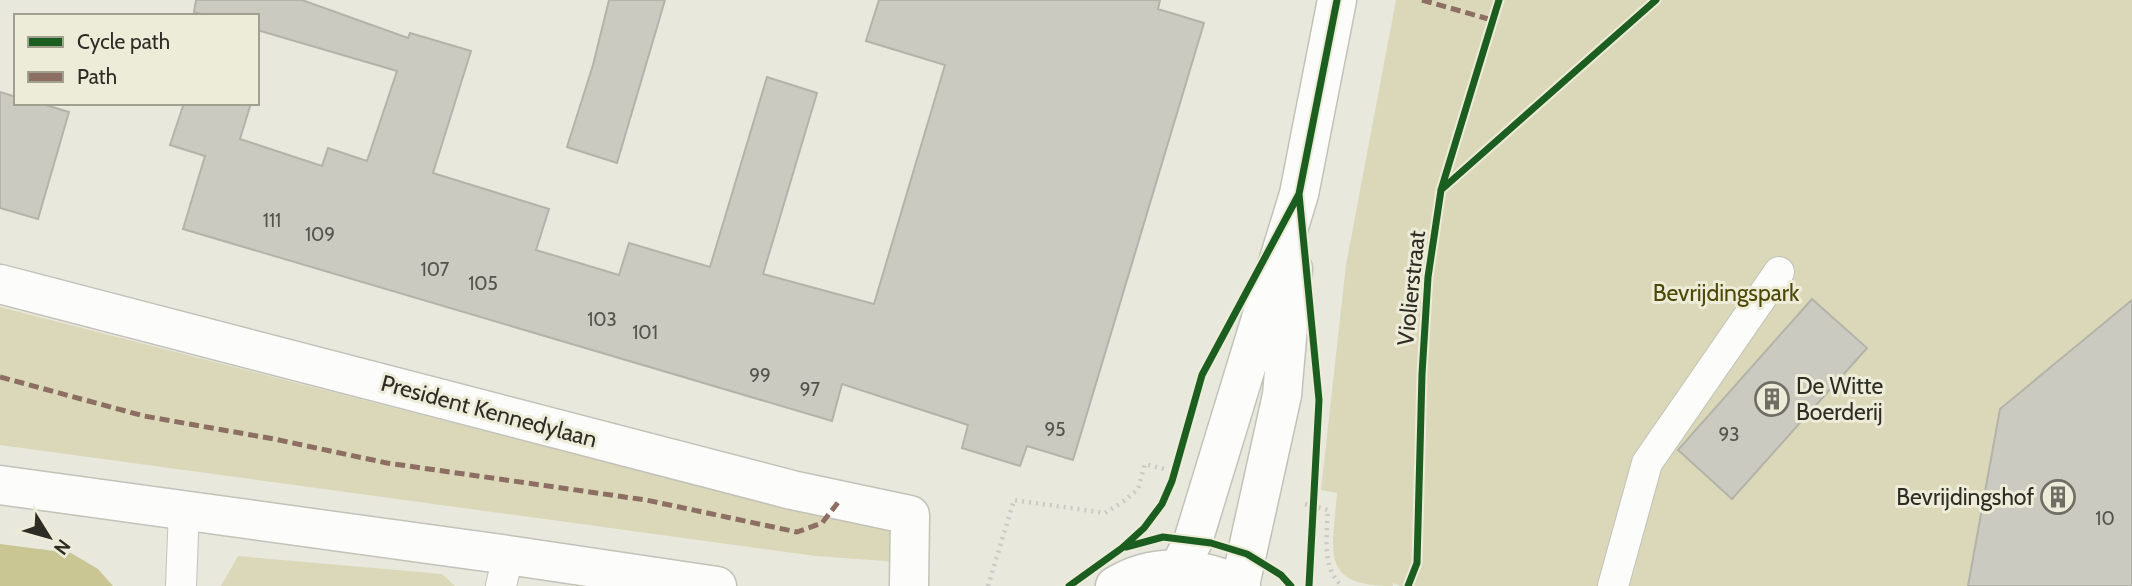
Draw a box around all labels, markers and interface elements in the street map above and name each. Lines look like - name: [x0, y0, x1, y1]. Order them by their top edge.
- legend: [14, 14, 259, 105]
- text: Cycle path: [77, 29, 170, 54]
- text: Path: [77, 64, 117, 89]
- house number: 111: [263, 209, 281, 232]
- house number: 109: [305, 223, 335, 246]
- street label: Violierstraat: [1391, 229, 1431, 347]
- house number: 107: [421, 258, 450, 281]
- house number: 105: [468, 272, 498, 295]
- park label: Bevrijdingspark: [1653, 279, 1800, 307]
- house number: 103: [587, 308, 617, 331]
- house number: 101: [632, 321, 658, 344]
- house number: 99: [749, 364, 771, 387]
- street label: President Kennedylaan: [378, 369, 600, 453]
- place label: De Witte Boerderij: [1796, 372, 1883, 426]
- house number: 97: [800, 378, 821, 401]
- building icon: De Witte Boerderij: [1753, 380, 1791, 418]
- house number: 95: [1044, 418, 1066, 441]
- house number: 93: [1718, 423, 1740, 446]
- building icon: Bevrijdingshof: [2039, 478, 2077, 516]
- place label: Bevrijdingshof: [1896, 483, 2034, 511]
- north arrow: [14, 502, 84, 572]
- house number: 10: [2095, 507, 2115, 530]
- text: N: [49, 535, 75, 559]

